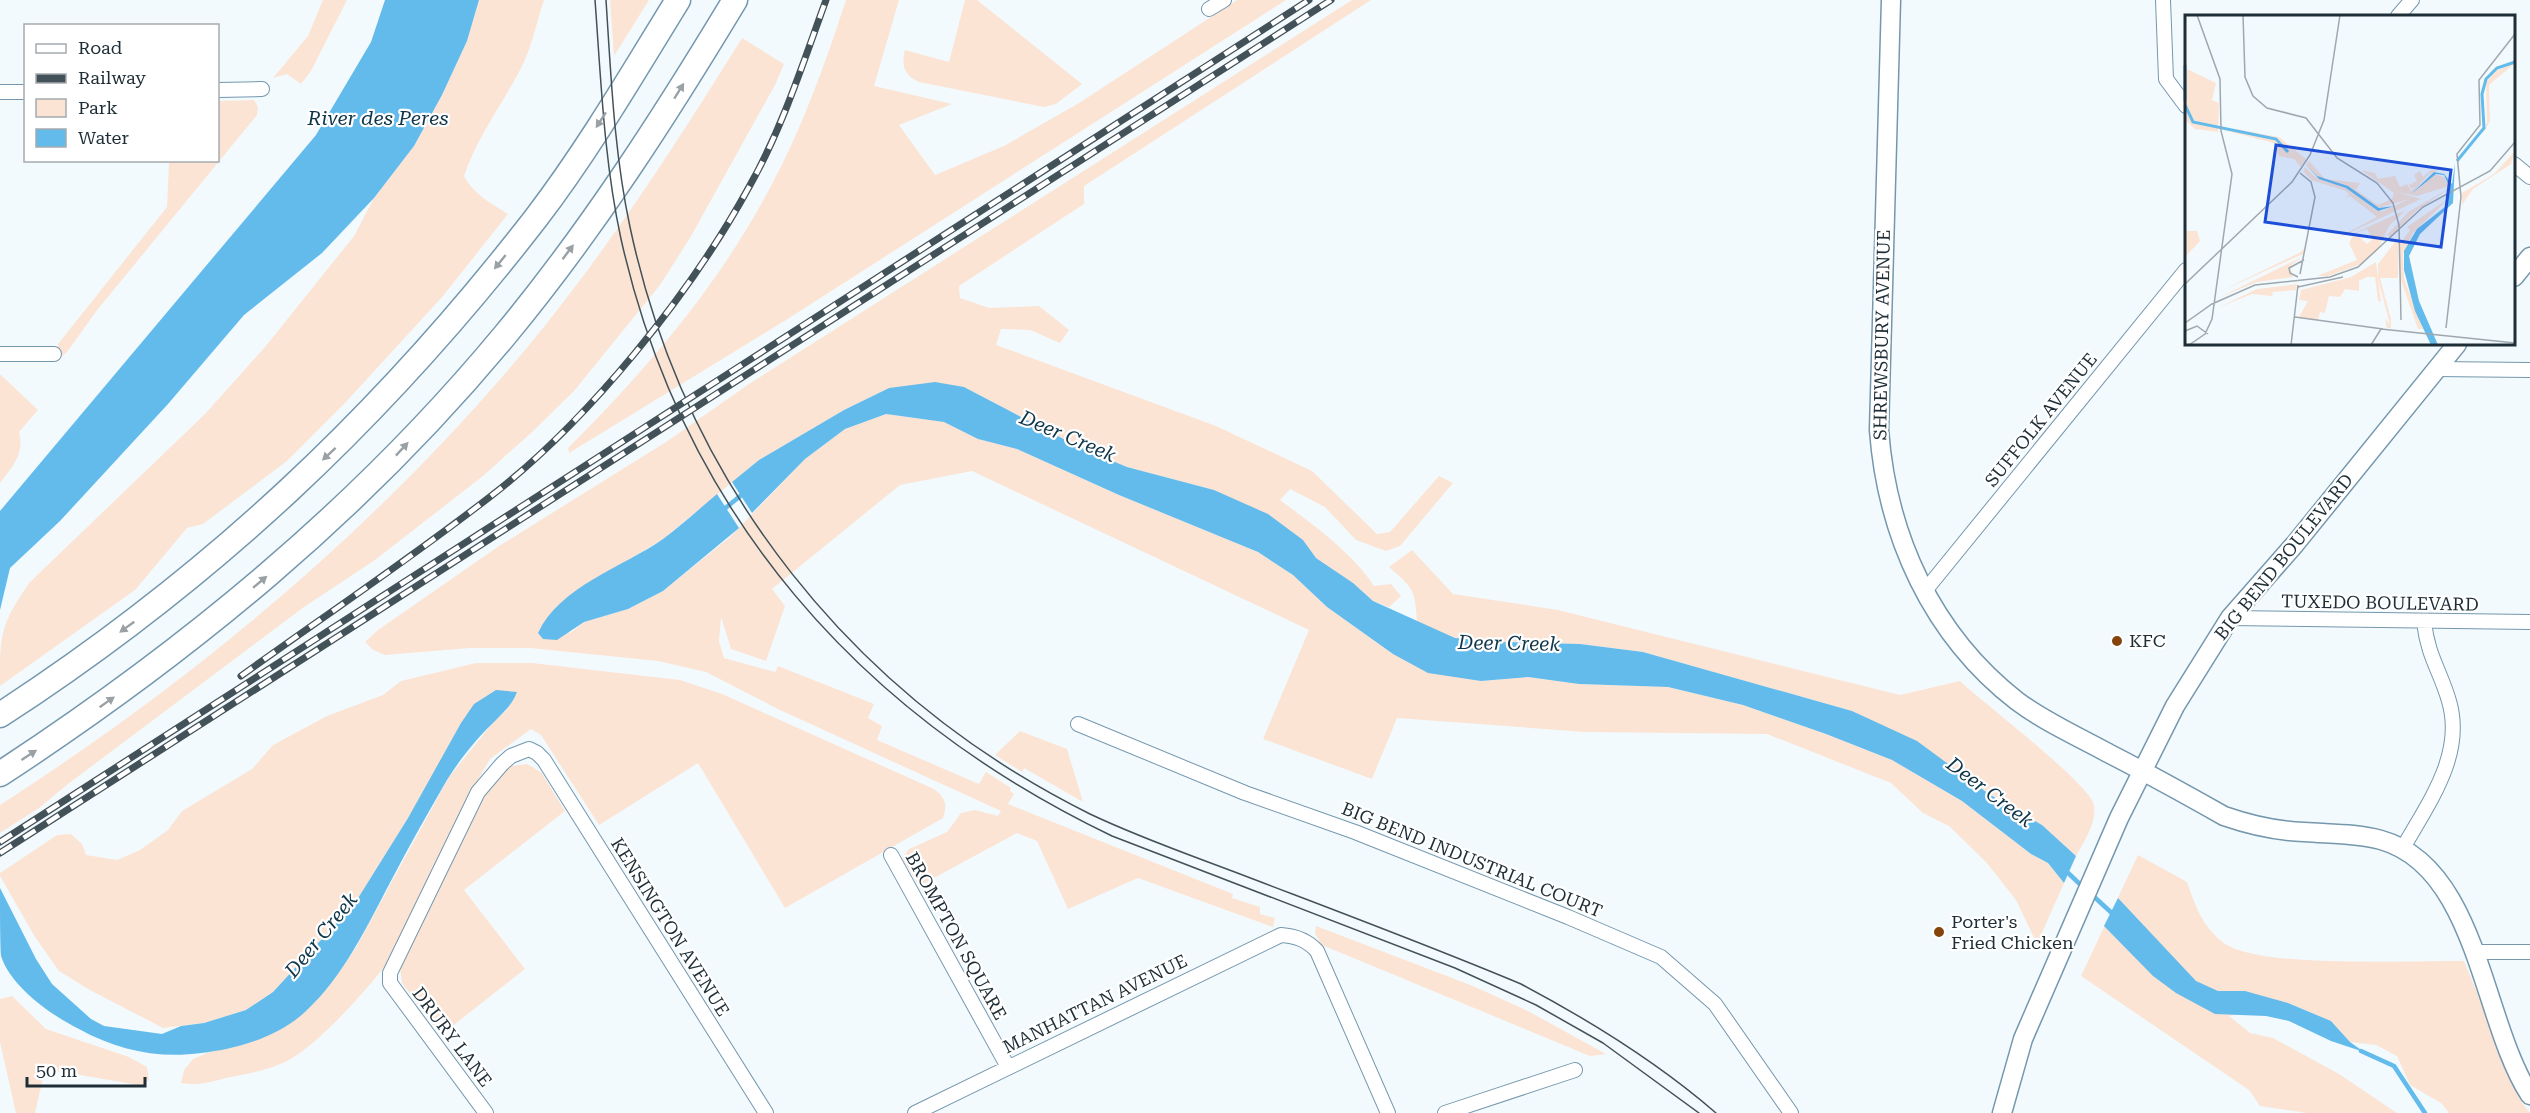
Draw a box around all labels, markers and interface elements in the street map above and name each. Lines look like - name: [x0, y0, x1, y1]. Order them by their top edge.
- inset map: [2185, 15, 2515, 345]
- legend: [24, 24, 219, 162]
- text: Road: [78, 37, 123, 58]
- text: Railway: [78, 67, 146, 88]
- one-way arrow: [674, 83, 685, 100]
- text: Park: [78, 97, 118, 118]
- water label: River des Peres: [306, 106, 449, 130]
- one-way arrow: [596, 112, 607, 128]
- text: Water: [78, 127, 129, 148]
- street label: SHREWSBURY AVENUE: [1869, 229, 1894, 441]
- one-way arrow: [562, 244, 574, 259]
- one-way arrow: [495, 254, 507, 269]
- street label: SUFFOLK AVENUE: [1980, 349, 2101, 491]
- water label: Deer Creek: [1015, 405, 1120, 467]
- one-way arrow: [395, 442, 409, 456]
- one-way arrow: [321, 447, 336, 461]
- street label: BIG BEND BOULEVARD: [2210, 469, 2357, 644]
- one-way arrow: [252, 576, 268, 589]
- street label: TUXEDO BOULEVARD: [2281, 590, 2479, 615]
- one-way arrow: [120, 621, 136, 633]
- water label: Deer Creek: [1457, 630, 1560, 656]
- place label: KFC: [2129, 630, 2166, 651]
- marker: KFC: [2110, 634, 2124, 648]
- one-way arrow: [99, 697, 115, 708]
- one-way arrow: [21, 749, 37, 761]
- water label: Deer Creek: [1941, 751, 2038, 832]
- street label: BIG BEND INDUSTRIAL COURT: [1339, 797, 1606, 922]
- street label: KENSINGTON AVENUE: [607, 834, 734, 1020]
- street label: BROMPTON SQUARE: [902, 848, 1011, 1023]
- water label: Deer Creek: [279, 888, 363, 983]
- place label: Porter's Fried Chicken: [1951, 911, 2074, 953]
- marker: Porter's Fried Chicken: [1932, 925, 1946, 939]
- street label: MANHATTAN AVENUE: [999, 950, 1190, 1057]
- street label: DRURY LANE: [408, 983, 497, 1091]
- scale bar: [27, 1050, 146, 1088]
- text: 50 m: [36, 1060, 77, 1081]

